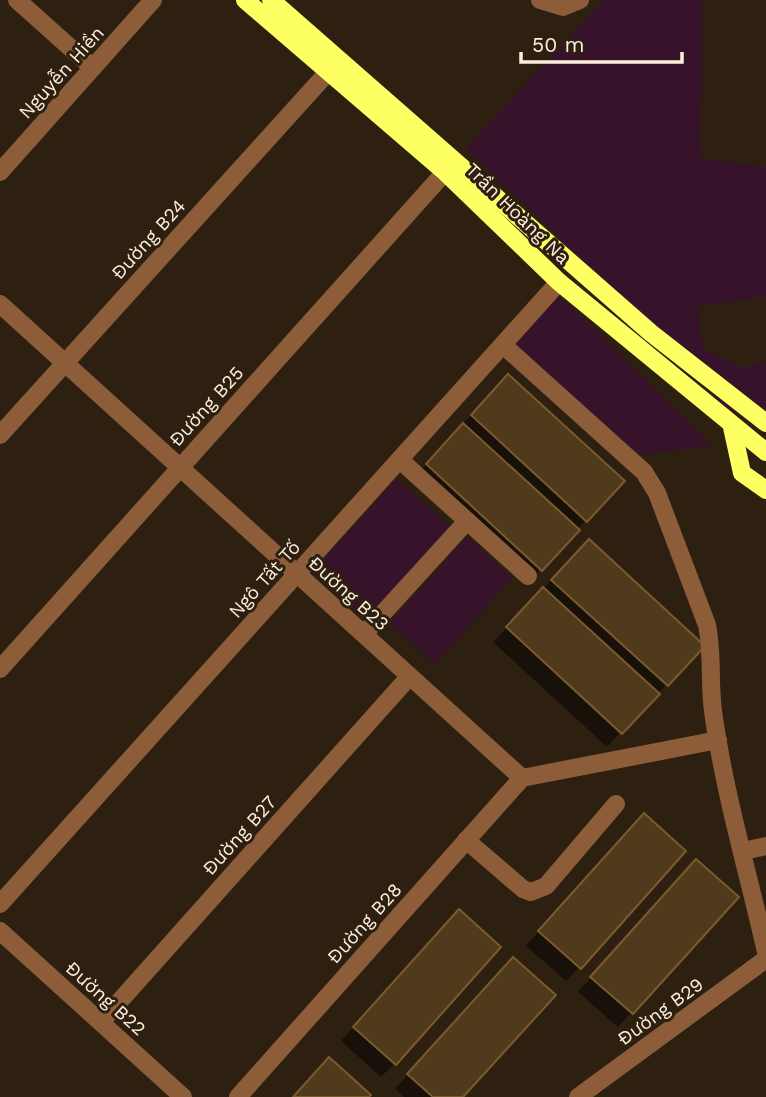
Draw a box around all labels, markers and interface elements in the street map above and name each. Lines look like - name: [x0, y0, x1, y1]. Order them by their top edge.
- street label: Nguyễn Hiền: [14, 21, 109, 123]
- scale bar: [521, 21, 682, 65]
- text: 50 m: [532, 32, 584, 57]
- street label: Trần Hoàng Na: [461, 158, 575, 269]
- street label: Đường B24: [106, 194, 190, 284]
- street label: Đường B25: [164, 361, 248, 451]
- street label: Ngô Tất Tố: [224, 536, 305, 623]
- street label: Đường B23: [304, 551, 394, 635]
- street label: Đường B27: [198, 791, 281, 880]
- street label: Đường B28: [322, 878, 407, 968]
- street label: Đường B22: [61, 956, 151, 1040]
- street label: Đường B29: [613, 973, 708, 1050]

